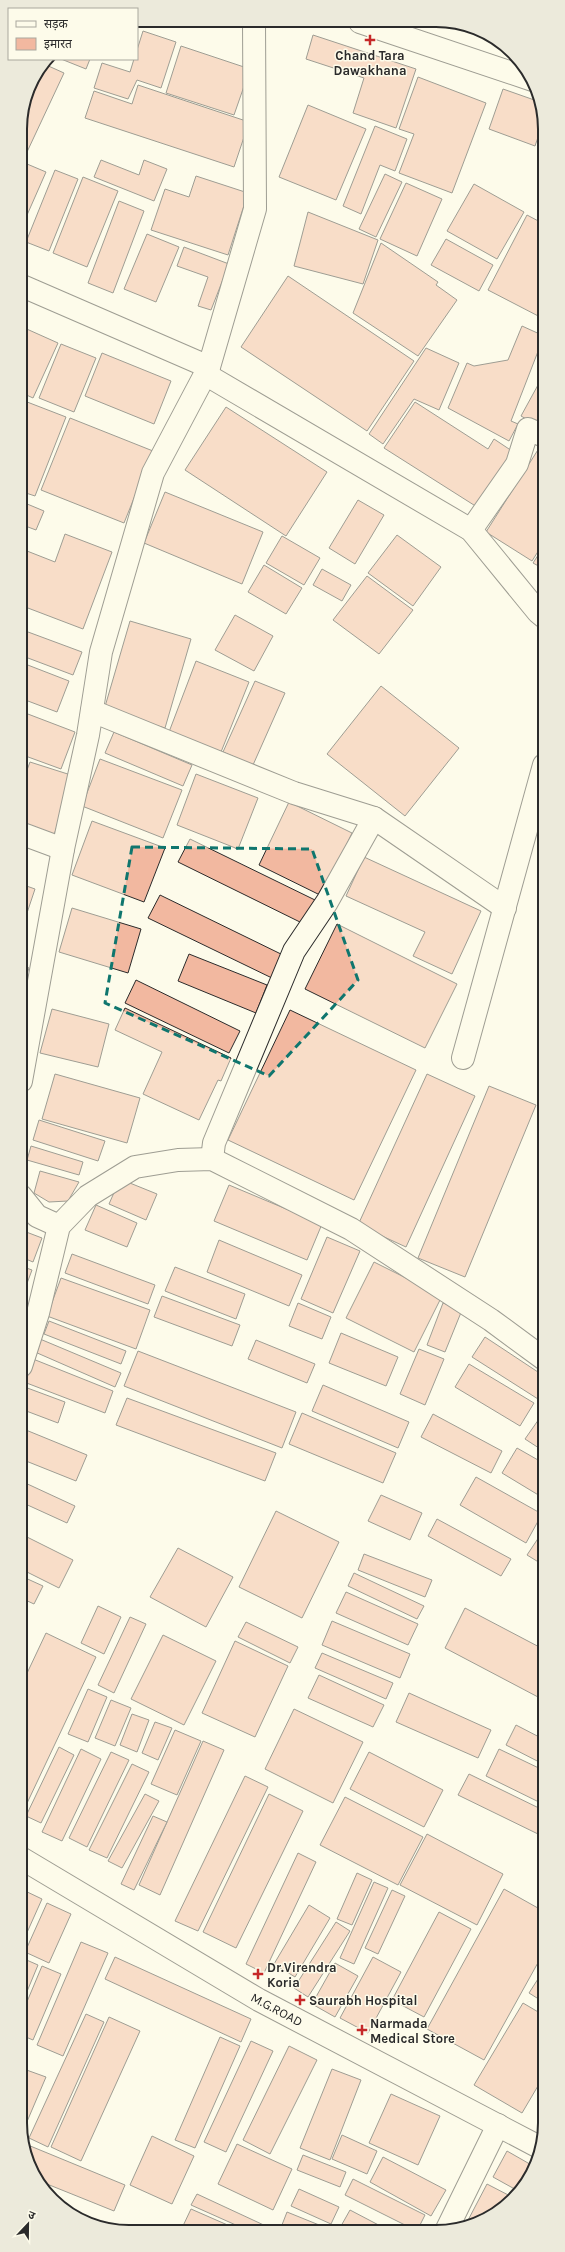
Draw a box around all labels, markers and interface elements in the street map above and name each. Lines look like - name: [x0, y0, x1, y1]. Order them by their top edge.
- legend: [8, 8, 138, 60]
- text: सड़क: [44, 17, 69, 31]
- marker: Chand Tara Dawakhana: [364, 34, 376, 46]
- text: इमारत: [44, 37, 73, 51]
- place label: Chand Tara Dawakhana: [333, 48, 407, 78]
- place label: Dr.Virendra Koria: [267, 1960, 337, 1990]
- marker: Dr.Virendra Koria: [252, 1968, 264, 1980]
- street label: M.G.ROAD: [248, 1990, 305, 2029]
- place label: Saurabh Hospital: [309, 1993, 417, 2008]
- marker: Saurabh Hospital: [294, 1994, 306, 2006]
- place label: Narmada Medical Store: [370, 2016, 455, 2046]
- marker: Narmada Medical Store: [357, 2025, 367, 2035]
- north arrow: [8, 2204, 48, 2244]
- text: उ: [26, 2208, 37, 2223]

